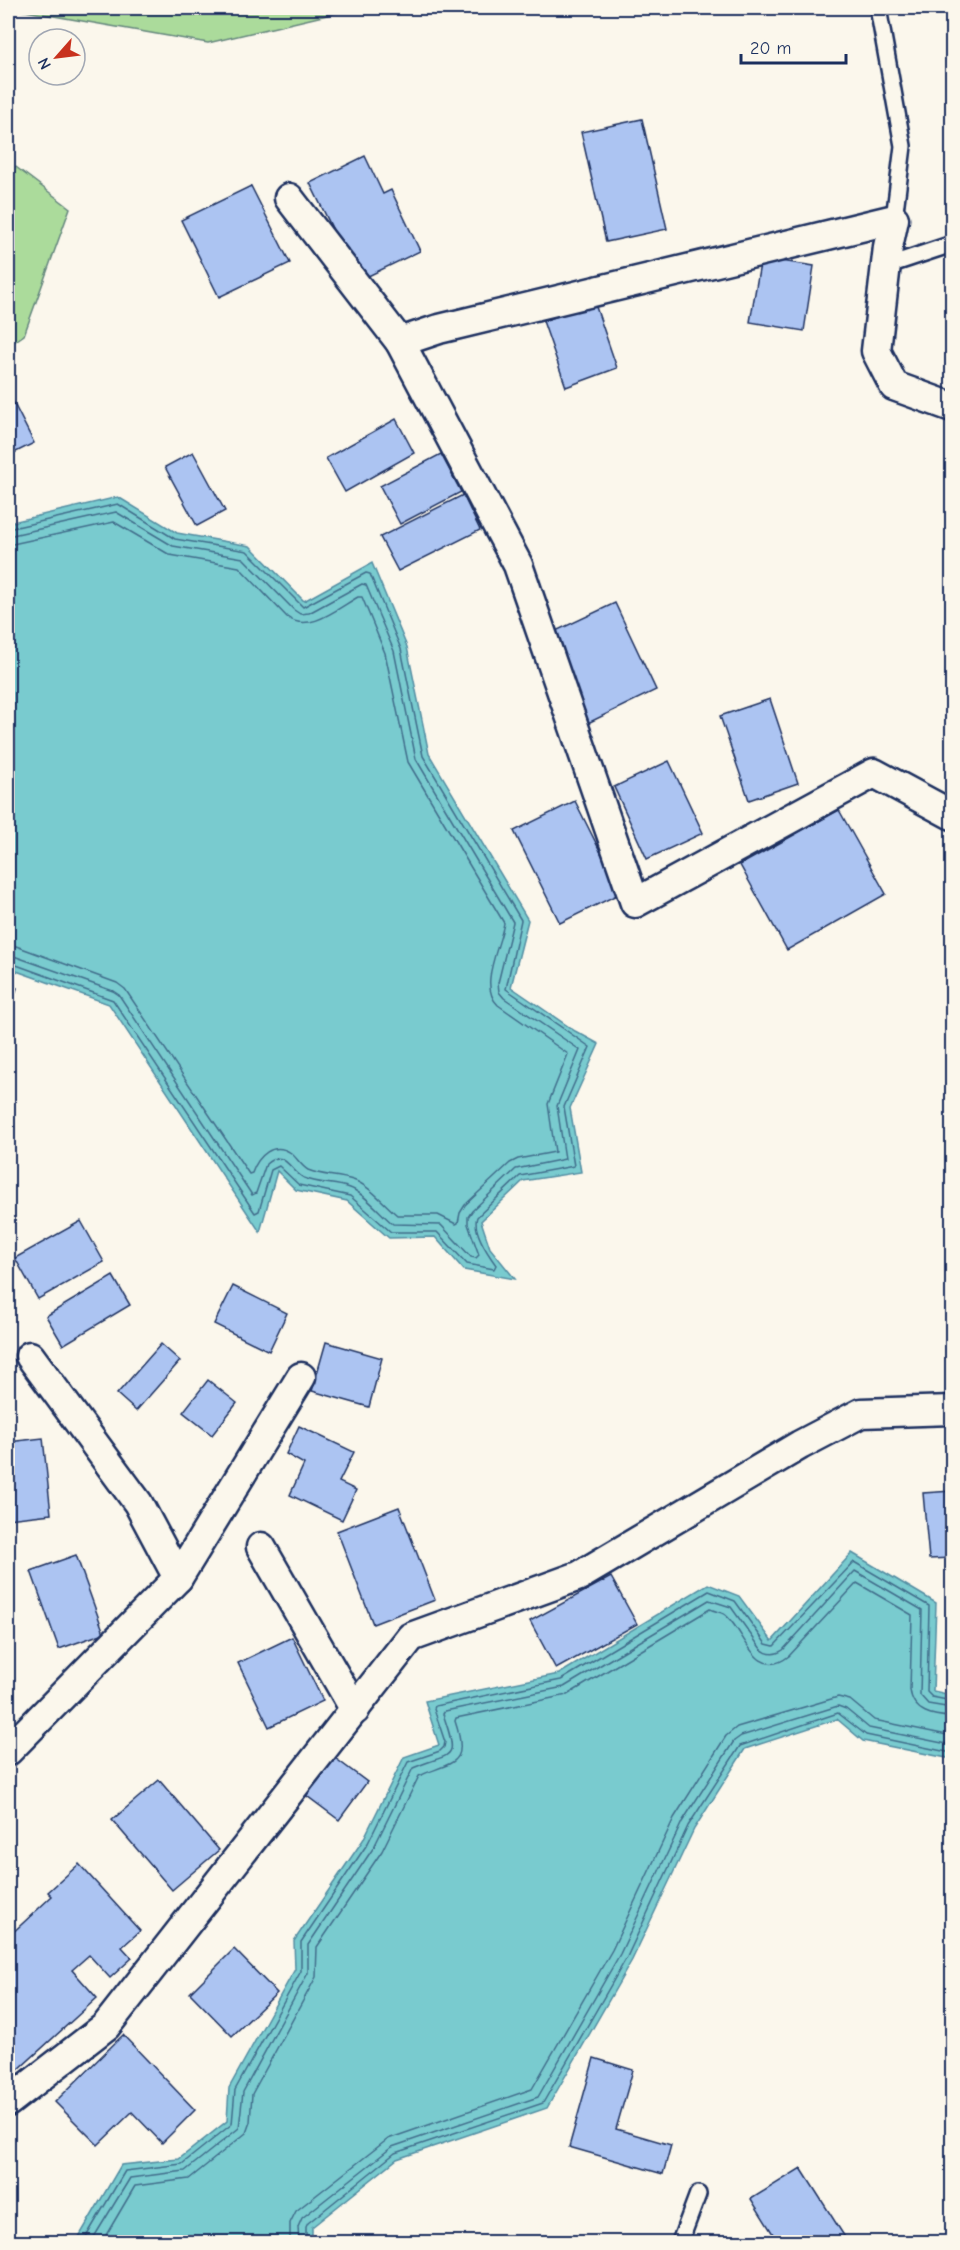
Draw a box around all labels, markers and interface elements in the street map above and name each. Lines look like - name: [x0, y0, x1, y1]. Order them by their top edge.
- north arrow: [27, 27, 87, 87]
- scale bar: [741, 27, 846, 65]
- text: 20 m: [750, 38, 791, 59]
- text: N: [34, 55, 55, 72]

